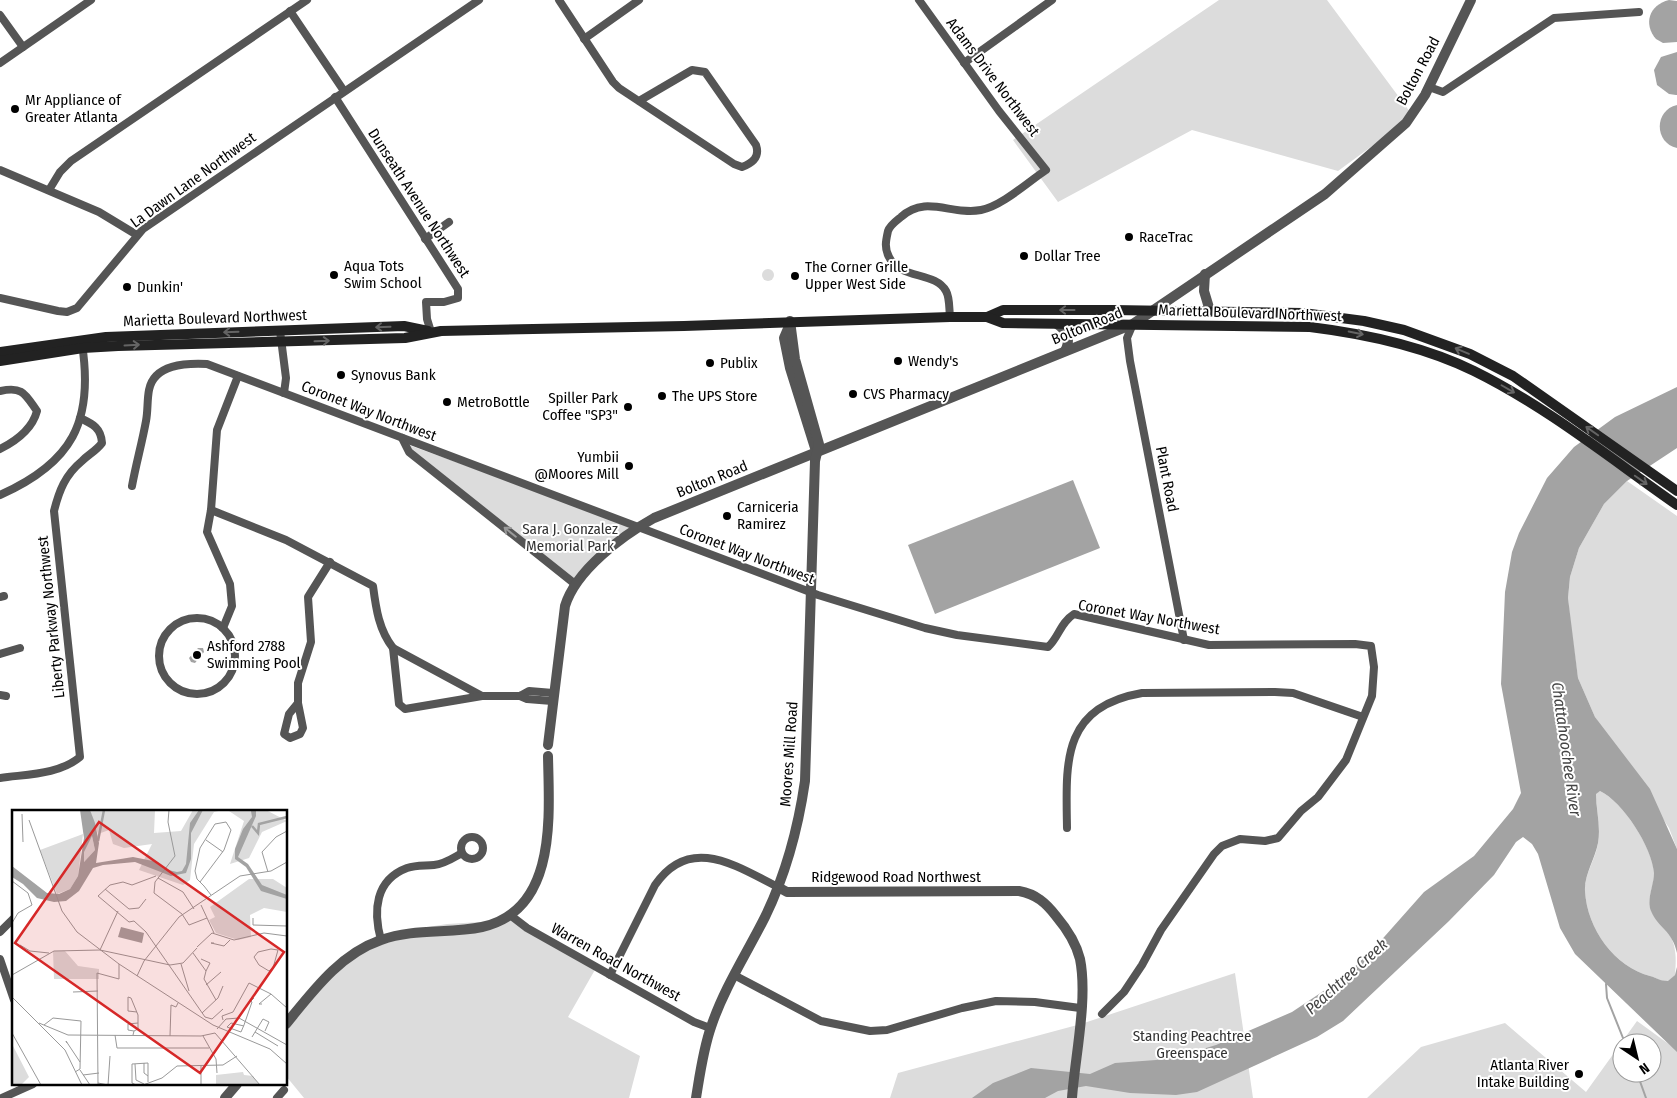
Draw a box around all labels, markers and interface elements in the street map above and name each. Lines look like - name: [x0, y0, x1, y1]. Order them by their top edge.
- street label: Adams Drive Northwest: [943, 14, 1043, 140]
- street label: Bolton Road: [1392, 34, 1444, 108]
- place label: Mr Appliance of Greater Atlanta: [25, 91, 122, 126]
- marker: Mr Appliance of Greater Atlanta: [9, 103, 21, 115]
- street label: Dunseath Avenue Northwest: [364, 125, 474, 281]
- street label: La Dawn Lane Northwest: [127, 128, 259, 232]
- place label: RaceTrac: [1139, 228, 1194, 246]
- marker: RaceTrac: [1123, 231, 1135, 243]
- place label: Dollar Tree: [1034, 247, 1101, 265]
- marker: Dollar Tree: [1018, 250, 1030, 262]
- place label: Aqua Tots Swim School: [344, 257, 422, 292]
- place label: The Corner Grille Upper West Side: [805, 258, 908, 293]
- marker: Aqua Tots Swim School: [328, 269, 340, 281]
- marker: The Corner Grille Upper West Side: [789, 270, 801, 282]
- place label: Dunkin': [137, 278, 183, 296]
- marker: Dunkin': [121, 281, 133, 293]
- street label: Marietta Boulevard Northwest: [1158, 301, 1342, 325]
- street label: Bolton Road: [1049, 304, 1125, 348]
- one-way arrow: [1059, 305, 1075, 315]
- street label: Marietta Boulevard Northwest: [123, 306, 307, 330]
- one-way arrow: [375, 322, 391, 331]
- one-way arrow: [223, 327, 240, 337]
- one-way arrow: [1348, 329, 1364, 338]
- one-way arrow: [313, 336, 329, 346]
- one-way arrow: [123, 341, 139, 350]
- one-way arrow: [1455, 346, 1470, 355]
- place label: Wendy's: [908, 352, 958, 370]
- place label: Publix: [720, 354, 758, 372]
- marker: Wendy's: [892, 355, 904, 367]
- marker: Publix: [704, 357, 716, 369]
- place label: Synovus Bank: [351, 366, 436, 384]
- marker: Synovus Bank: [335, 369, 347, 381]
- street label: Coronet Way Northwest: [299, 377, 439, 445]
- place label: CVS Pharmacy: [863, 385, 949, 403]
- one-way arrow: [1500, 385, 1514, 395]
- place label: The UPS Store: [672, 387, 757, 405]
- marker: CVS Pharmacy: [847, 388, 859, 400]
- place label: Spiller Park Coffee "SP3": [542, 389, 618, 424]
- marker: The UPS Store: [656, 390, 668, 402]
- place label: MetroBottle: [457, 393, 530, 411]
- marker: MetroBottle: [441, 396, 453, 408]
- marker: Spiller Park Coffee "SP3": [622, 401, 634, 413]
- one-way arrow: [1585, 426, 1599, 436]
- street label: Plant Road: [1152, 445, 1182, 513]
- place label: Yumbii @Moores Mill: [534, 448, 619, 483]
- street label: Bolton Road: [674, 457, 750, 501]
- marker: Yumbii @Moores Mill: [623, 460, 635, 472]
- one-way arrow: [1634, 475, 1648, 485]
- place label: Carniceria Ramirez: [737, 498, 799, 533]
- marker: Carniceria Ramirez: [721, 510, 733, 522]
- park label: Sara J. Gonzalez Memorial Park: [522, 520, 618, 555]
- street label: Coronet Way Northwest: [677, 520, 817, 588]
- one-way arrow: [503, 527, 516, 538]
- street label: Liberty Parkway Northwest: [34, 535, 68, 699]
- street label: Coronet Way Northwest: [1077, 596, 1221, 638]
- place label: Ashford 2788 Swimming Pool: [207, 637, 301, 672]
- marker: Ashford 2788 Swimming Pool: [191, 649, 203, 661]
- water label: Chattahoochee River: [1548, 681, 1585, 818]
- street label: Moores Mill Road: [776, 701, 802, 807]
- inset map: [12, 810, 288, 1086]
- street label: Ridgewood Road Northwest: [811, 868, 981, 886]
- street label: Warren Road Northwest: [548, 919, 684, 1005]
- water label: Peachtree Creek: [1301, 935, 1391, 1018]
- park label: Standing Peachtree Greenspace: [1133, 1027, 1251, 1062]
- north arrow: [1612, 1033, 1662, 1083]
- place label: Atlanta River Intake Building: [1477, 1056, 1570, 1091]
- text: N: [1636, 1059, 1652, 1078]
- marker: Atlanta River Intake Building: [1573, 1068, 1585, 1080]

